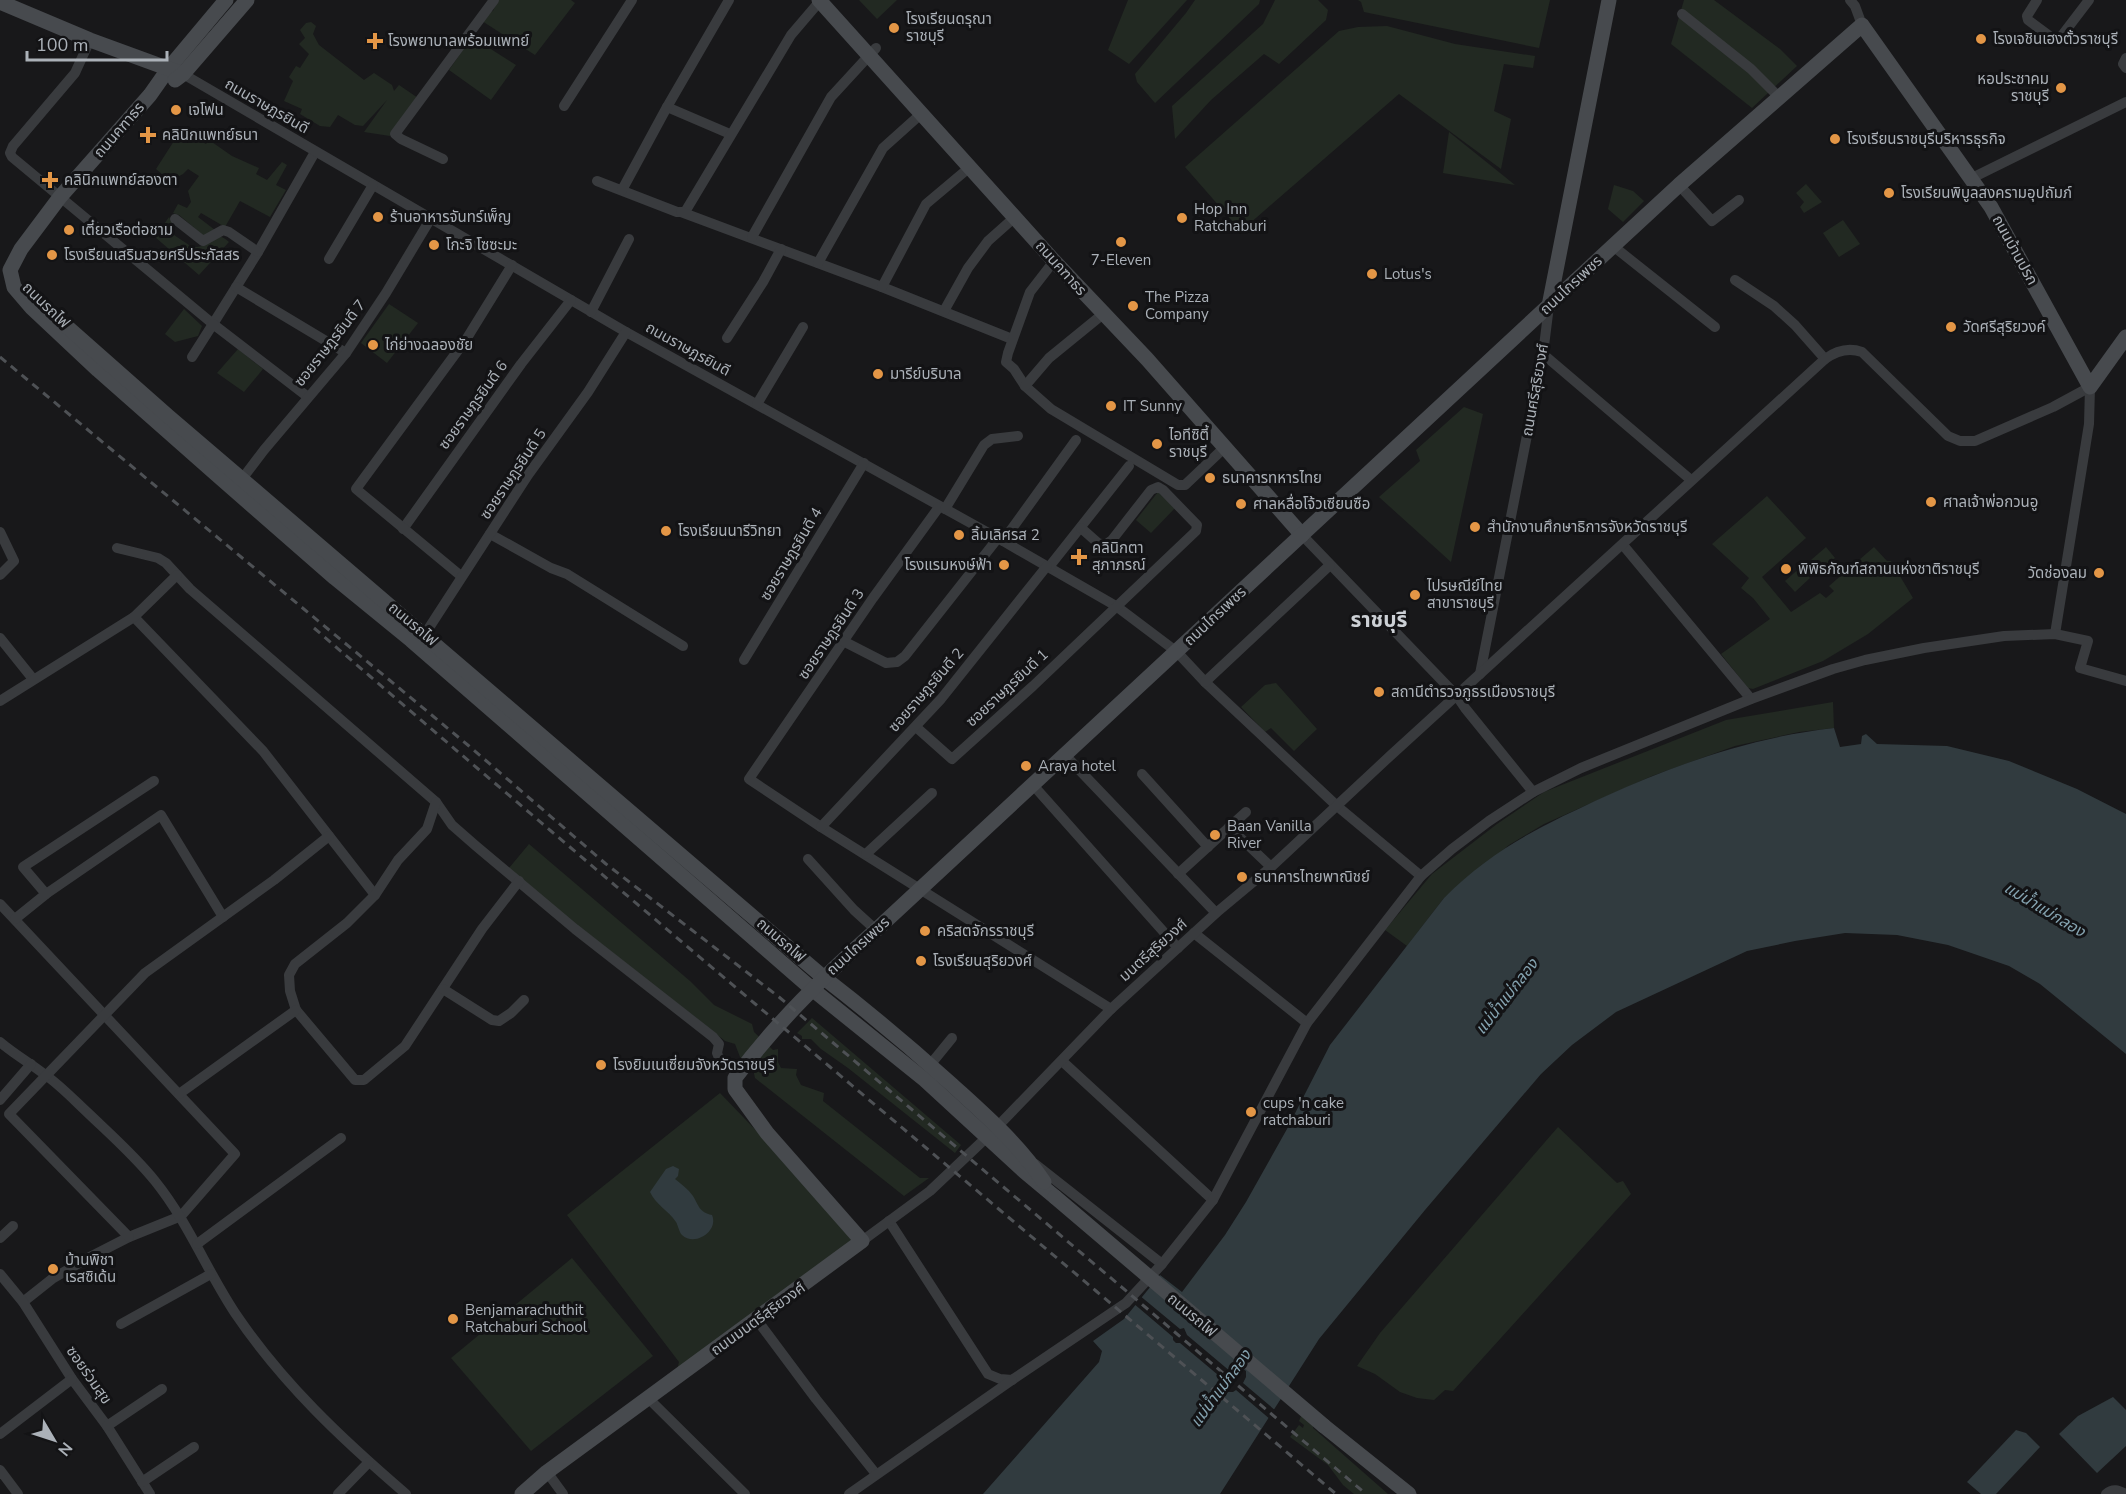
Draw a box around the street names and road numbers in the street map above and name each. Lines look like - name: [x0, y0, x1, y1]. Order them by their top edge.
- street label: ถนนราษฎรยินดี: [221, 74, 313, 138]
- street label: ถนนคฑาธร: [89, 98, 149, 162]
- street label: ถนนบ้านปรก: [1988, 211, 2042, 289]
- street label: ถนนคฑาธร: [1031, 236, 1091, 300]
- street label: ถนนไกรเพชร: [1535, 251, 1607, 319]
- street label: ถนนรถไฟ: [18, 278, 74, 332]
- street label: ซอยราษฎรยินดี 7: [290, 295, 370, 391]
- street label: ถนนราษฎรยินดี: [642, 317, 734, 381]
- street label: ถนนศรีสุริยวงศ์: [1517, 342, 1553, 438]
- street label: ซอยราษฎรยินดี 6: [434, 356, 512, 454]
- street label: ซอยราษฎรยินดี 5: [475, 425, 551, 523]
- street label: ซอยราษฎรยินดี 4: [755, 504, 827, 604]
- street label: ถนนไกรเพชร: [1179, 582, 1251, 650]
- street label: ซอยราษฎรยินดี 3: [793, 585, 869, 683]
- street label: ถนนรถไฟ: [384, 598, 442, 650]
- street label: ซอยราษฎรยินดี 2: [884, 644, 968, 736]
- street label: ซอยราษฎรยินดี 1: [962, 645, 1052, 731]
- street label: ถนนไกรเพชร: [822, 912, 894, 980]
- street label: ถนนรถไฟ: [752, 913, 810, 967]
- street label: มนตรีสุริยวงศ์: [1115, 914, 1191, 986]
- street label: ถนนมนตรีสุริยวงศ์: [707, 1278, 809, 1360]
- street label: ถนนรถไฟ: [1163, 1289, 1221, 1341]
- street label: ซอยร่วมสุข: [62, 1342, 116, 1408]

